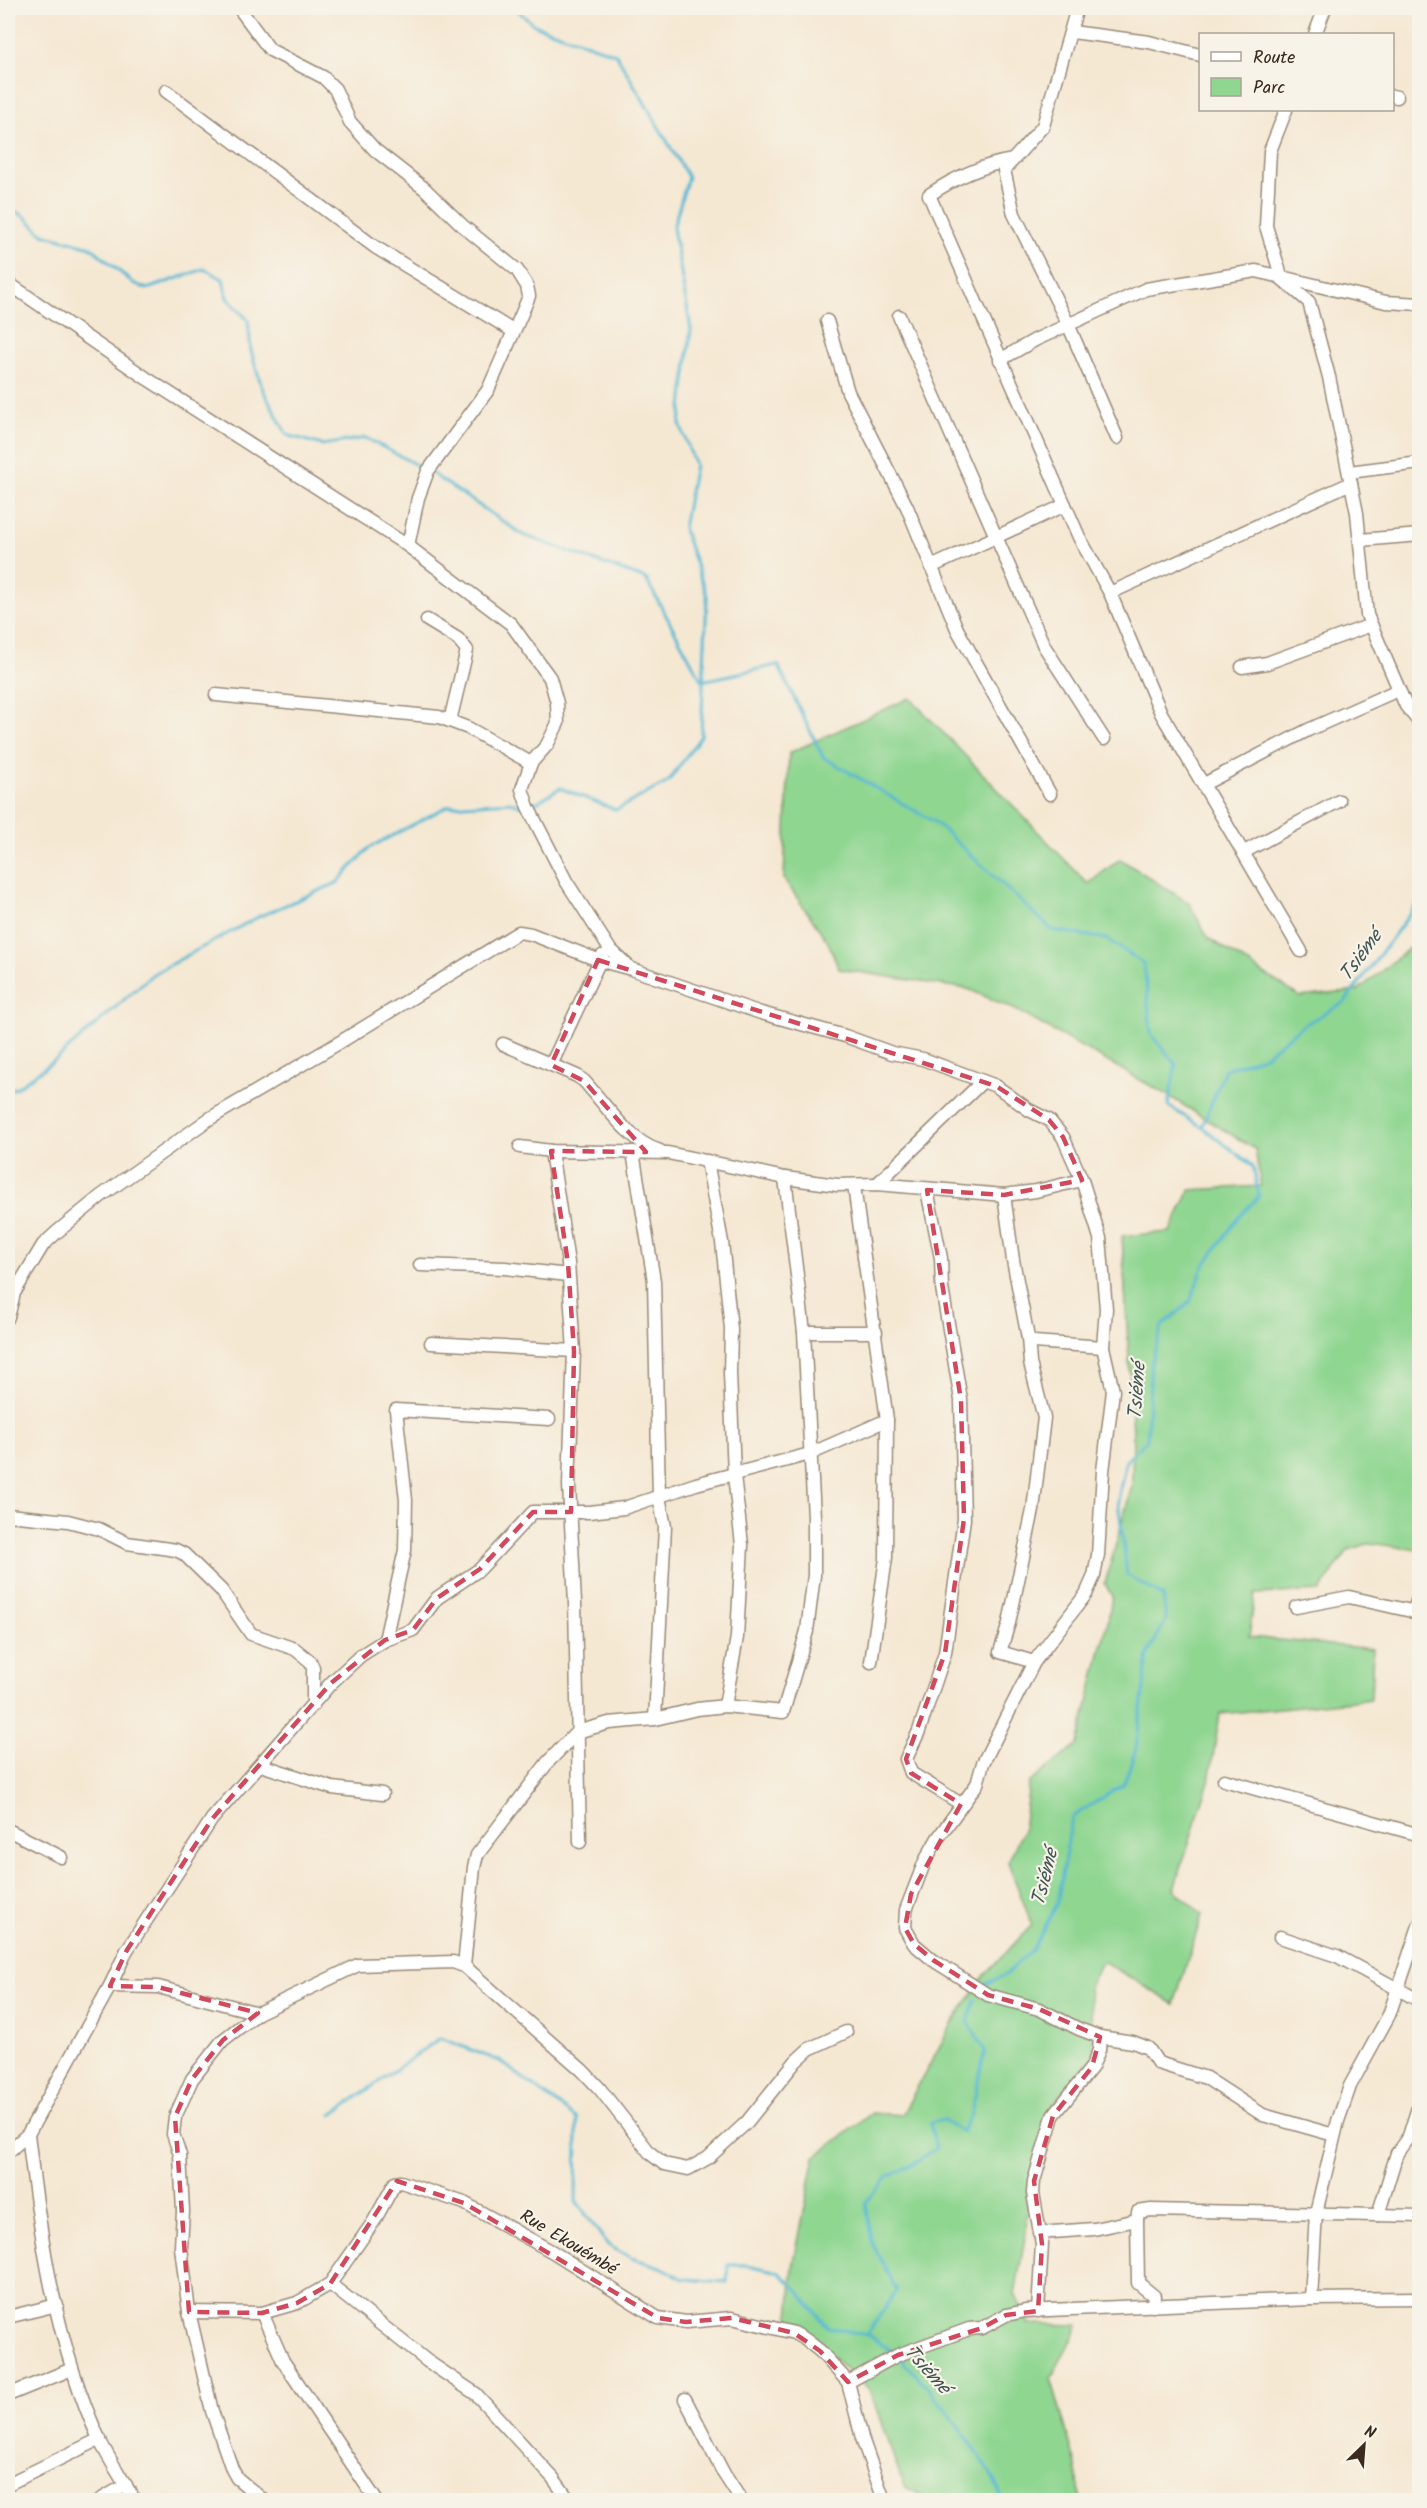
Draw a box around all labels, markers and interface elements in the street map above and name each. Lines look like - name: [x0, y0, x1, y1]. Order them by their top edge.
- legend: [1199, 33, 1394, 111]
- text: Route: [1253, 44, 1295, 73]
- text: Parc: [1253, 74, 1285, 103]
- water label: Tsiémé: [1332, 919, 1395, 989]
- water label: Tsiémé: [1120, 1356, 1156, 1421]
- water label: Tsiémé: [1023, 1841, 1070, 1909]
- street label: Rue Ekouémbé: [514, 2203, 624, 2285]
- water label: Tsiémé: [895, 2338, 961, 2406]
- north arrow: [1334, 2415, 1394, 2475]
- text: N: [1360, 2419, 1380, 2446]

